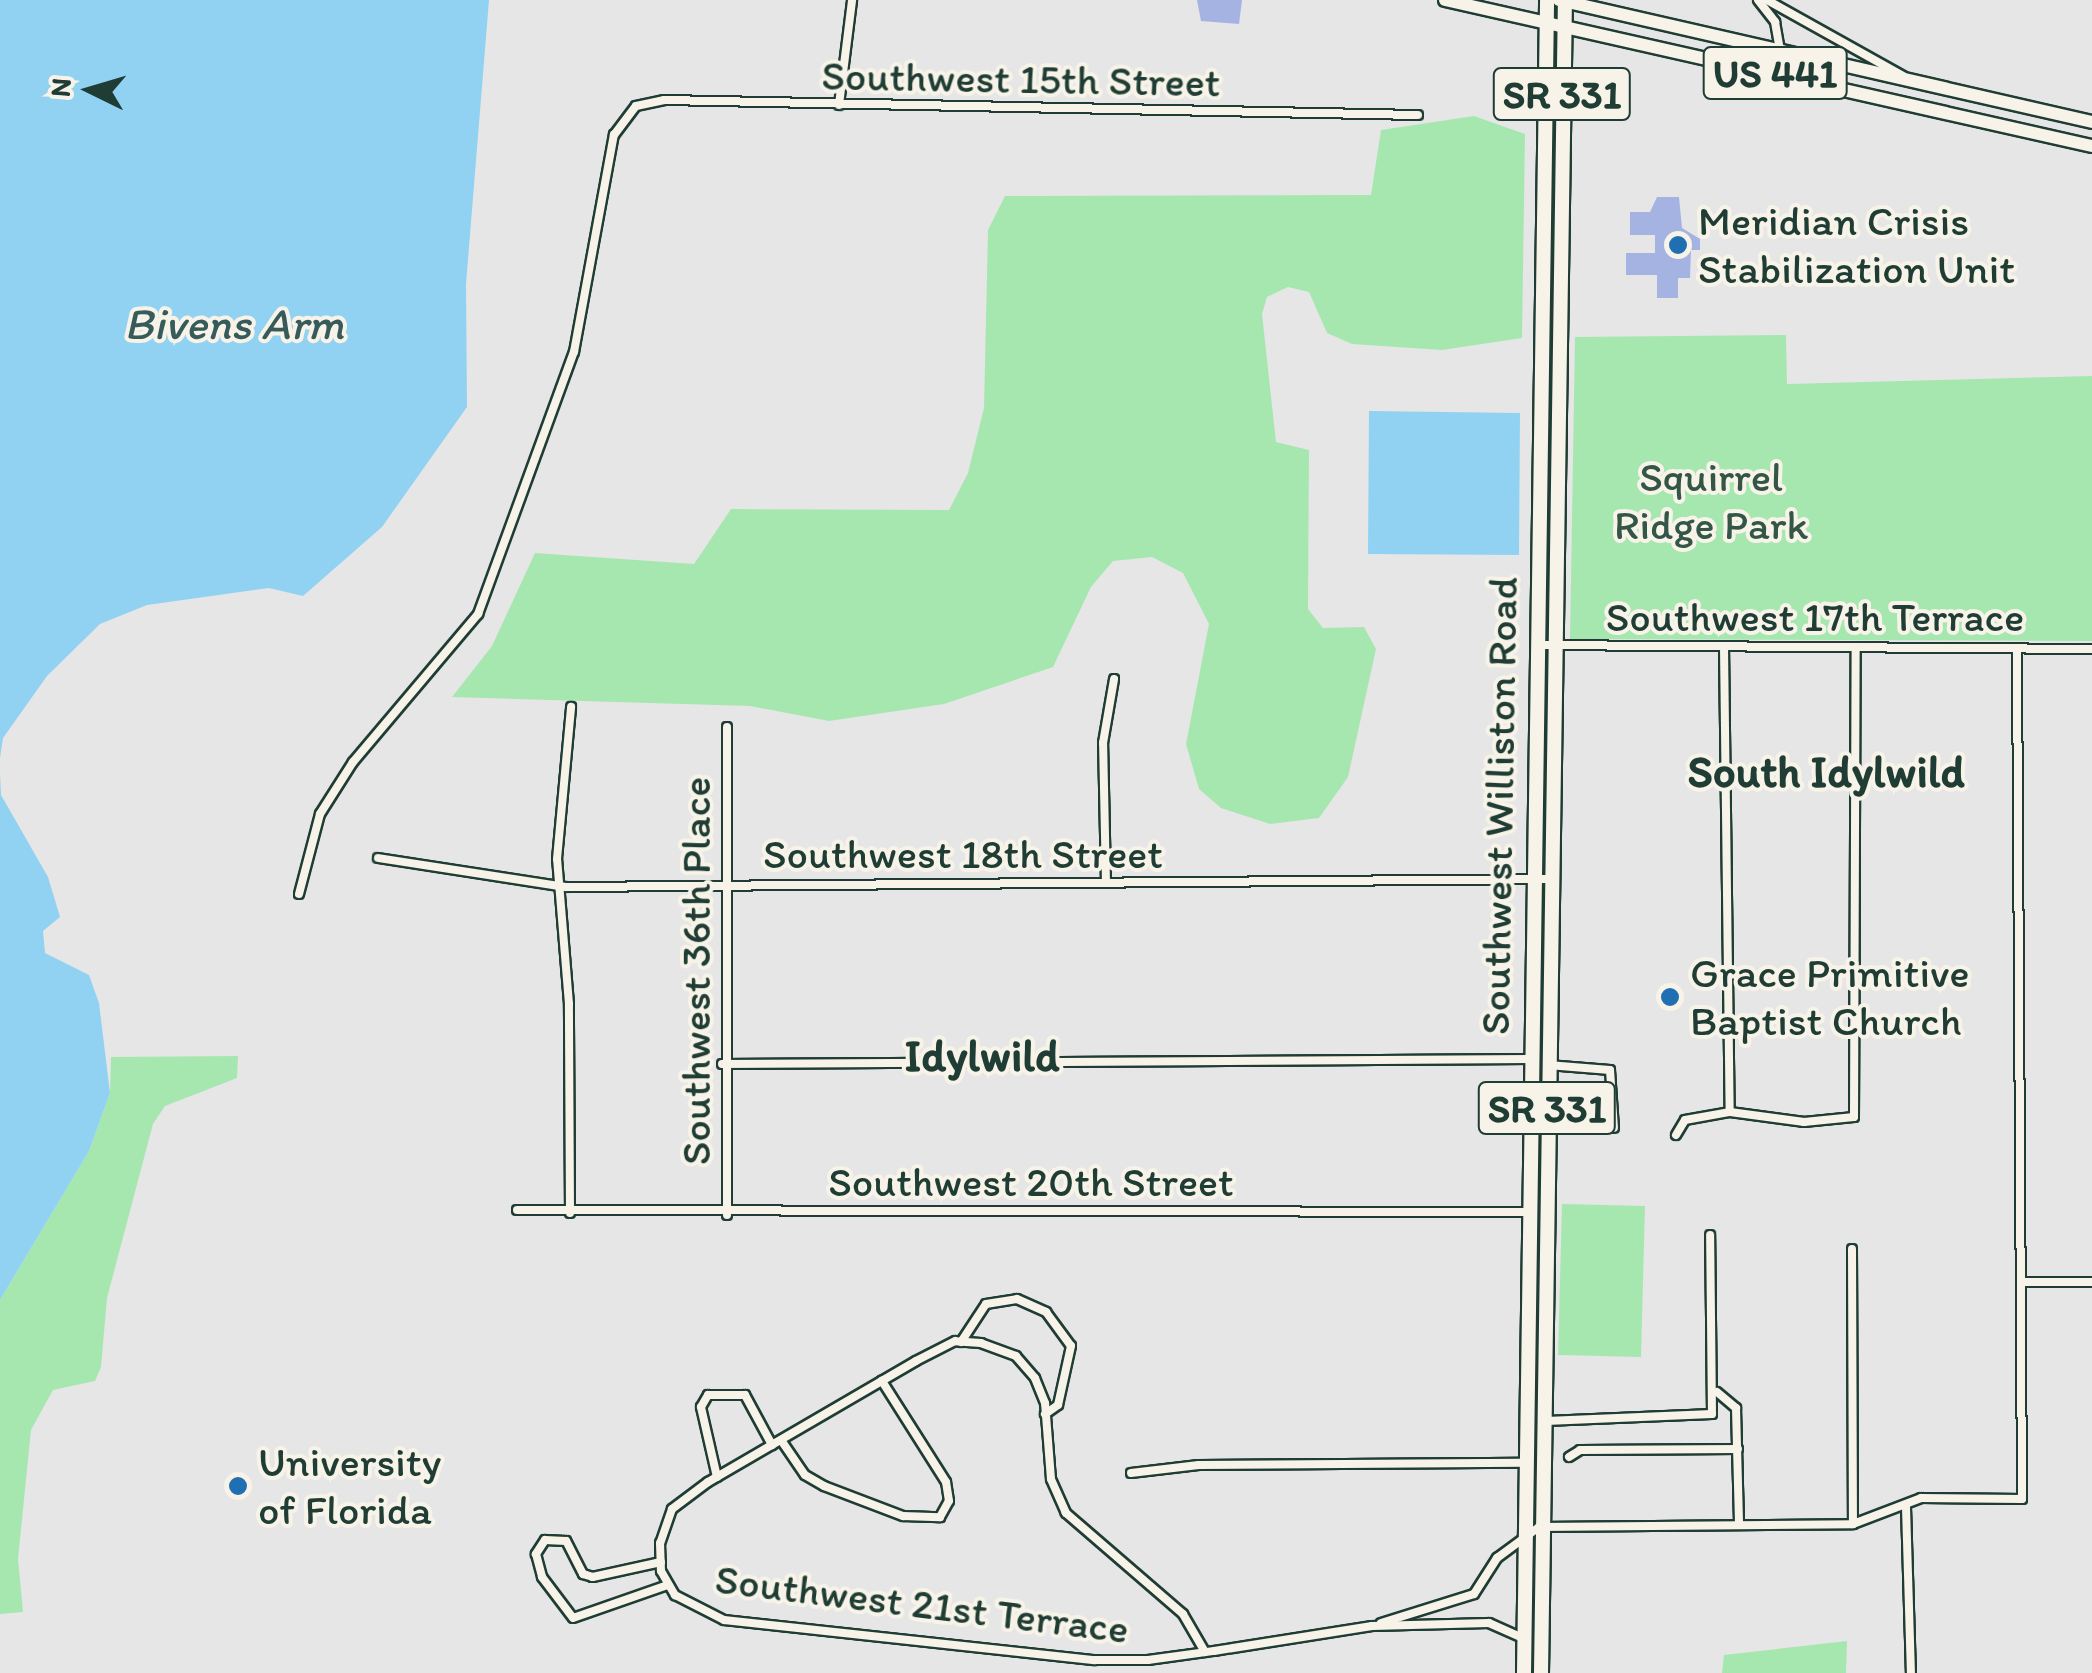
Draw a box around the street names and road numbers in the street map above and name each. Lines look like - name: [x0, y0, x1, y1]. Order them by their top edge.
- road number: US 441: [1702, 38, 1848, 108]
- street label: Southwest 15th Street: [822, 50, 1220, 108]
- road number: SR 331: [1492, 59, 1632, 129]
- street label: Southwest Williston Road: [1470, 577, 1528, 1035]
- street label: Southwest 17th Terrace: [1606, 592, 2024, 642]
- street label: Southwest 36th Place: [671, 778, 721, 1164]
- street label: Southwest 18th Street: [764, 829, 1162, 879]
- road number: SR 331: [1477, 1073, 1617, 1143]
- street label: Southwest 20th Street: [829, 1157, 1233, 1207]
- street label: Southwest 21st Terrace: [712, 1554, 1132, 1654]

